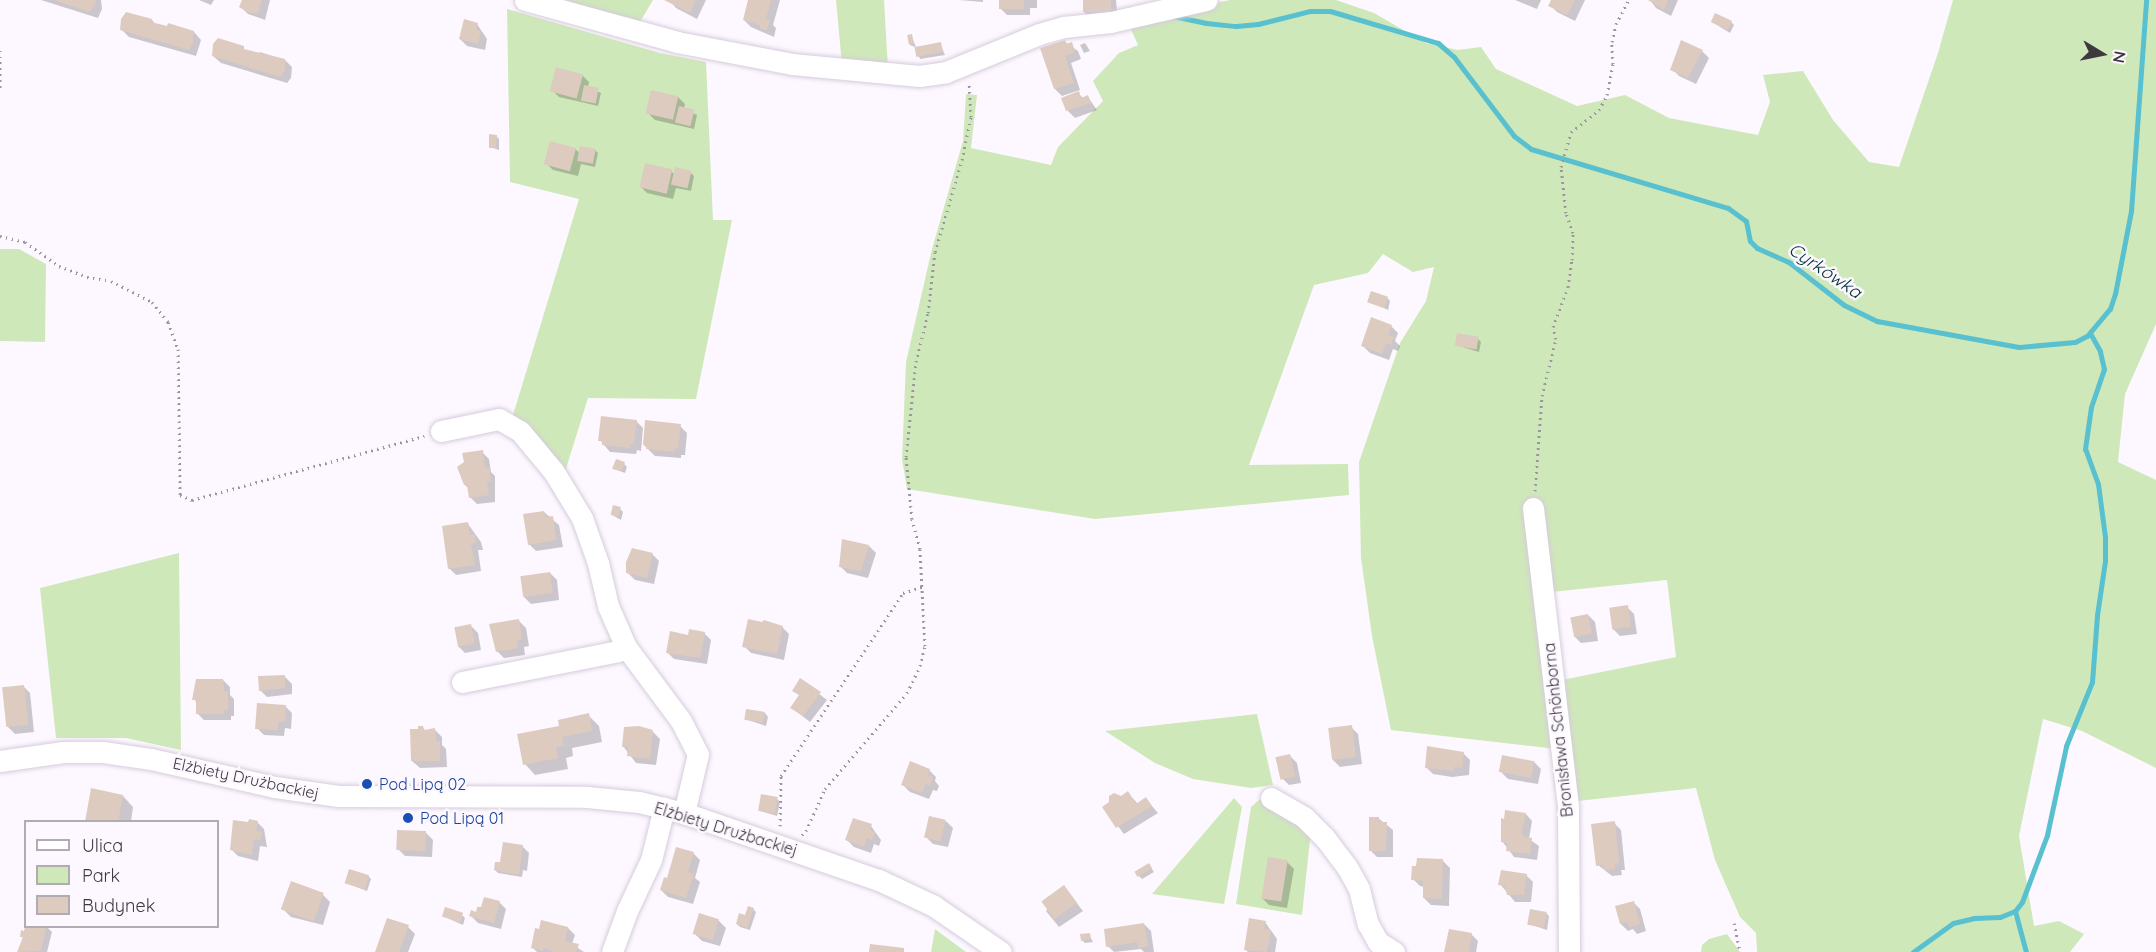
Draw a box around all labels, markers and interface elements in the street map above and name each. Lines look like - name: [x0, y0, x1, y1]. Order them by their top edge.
- north arrow: [2072, 24, 2132, 84]
- text: N: [2109, 50, 2131, 65]
- water label: Cyrkówka: [1784, 239, 1866, 303]
- street label: Bronisława Schönborna: [1539, 642, 1577, 818]
- street label: Elżbiety Drużbackiej: [171, 753, 321, 803]
- place label: Pod Lipą 02: [379, 774, 466, 794]
- marker: Pod Lipą 02: [360, 777, 374, 791]
- street label: Elżbiety Drużbackiej: [652, 798, 800, 860]
- place label: Pod Lipą 01: [420, 808, 504, 828]
- marker: Pod Lipą 01: [401, 811, 415, 825]
- legend: [24, 820, 219, 928]
- text: Ulica: [82, 834, 123, 857]
- text: Park: [82, 864, 120, 887]
- text: Budynek: [82, 894, 155, 917]

